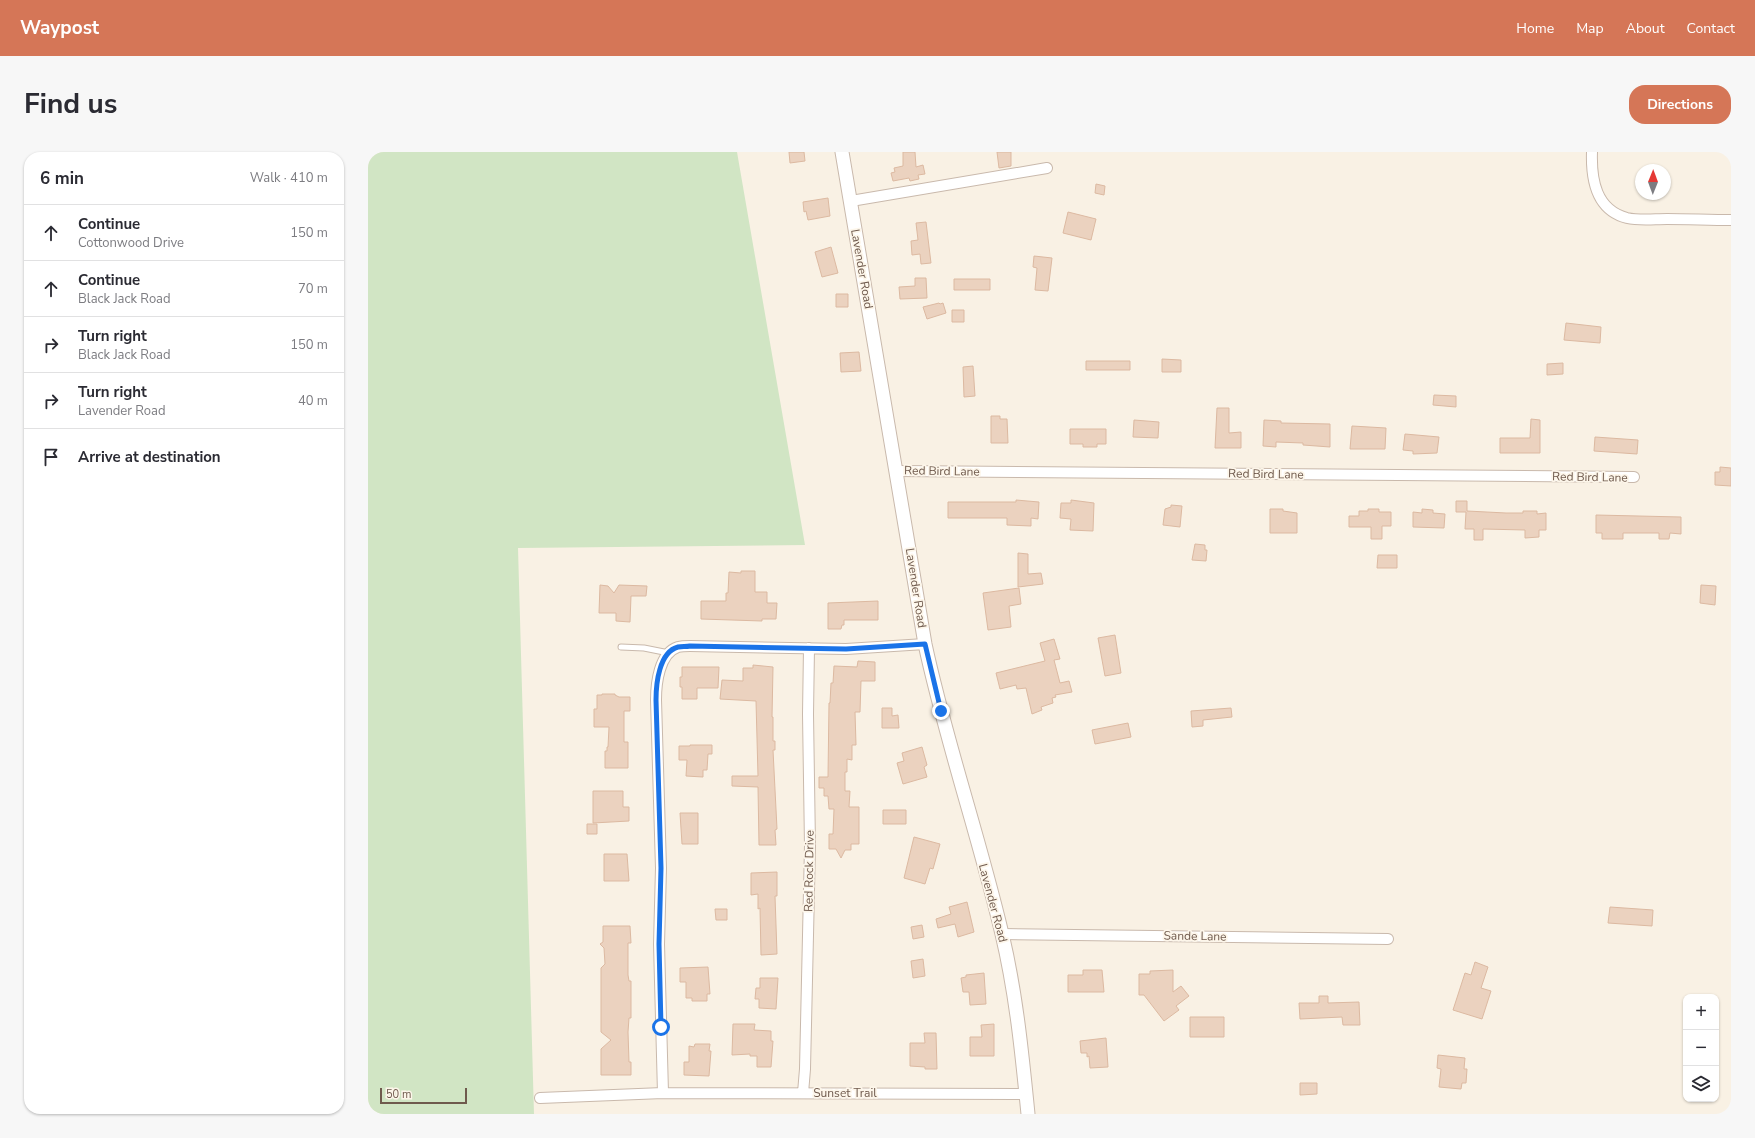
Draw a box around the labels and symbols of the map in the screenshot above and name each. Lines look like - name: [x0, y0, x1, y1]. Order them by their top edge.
- north arrow: [1635, 164, 1671, 200]
- street label: Lavender Road: [847, 228, 877, 310]
- street label: Red Bird Lane: [904, 462, 980, 480]
- street label: Red Bird Lane: [1228, 465, 1304, 483]
- street label: Red Bird Lane: [1552, 468, 1628, 486]
- street label: Lavender Road: [902, 547, 930, 629]
- route end: [932, 702, 950, 720]
- street label: Red Rock Drive: [800, 830, 818, 912]
- street label: Lavender Road: [975, 862, 1011, 944]
- street label: Sande Lane: [1163, 927, 1227, 945]
- route start: [652, 1018, 670, 1036]
- street label: Sunset Trail: [813, 1085, 877, 1101]
- scale bar: [380, 1086, 467, 1105]

